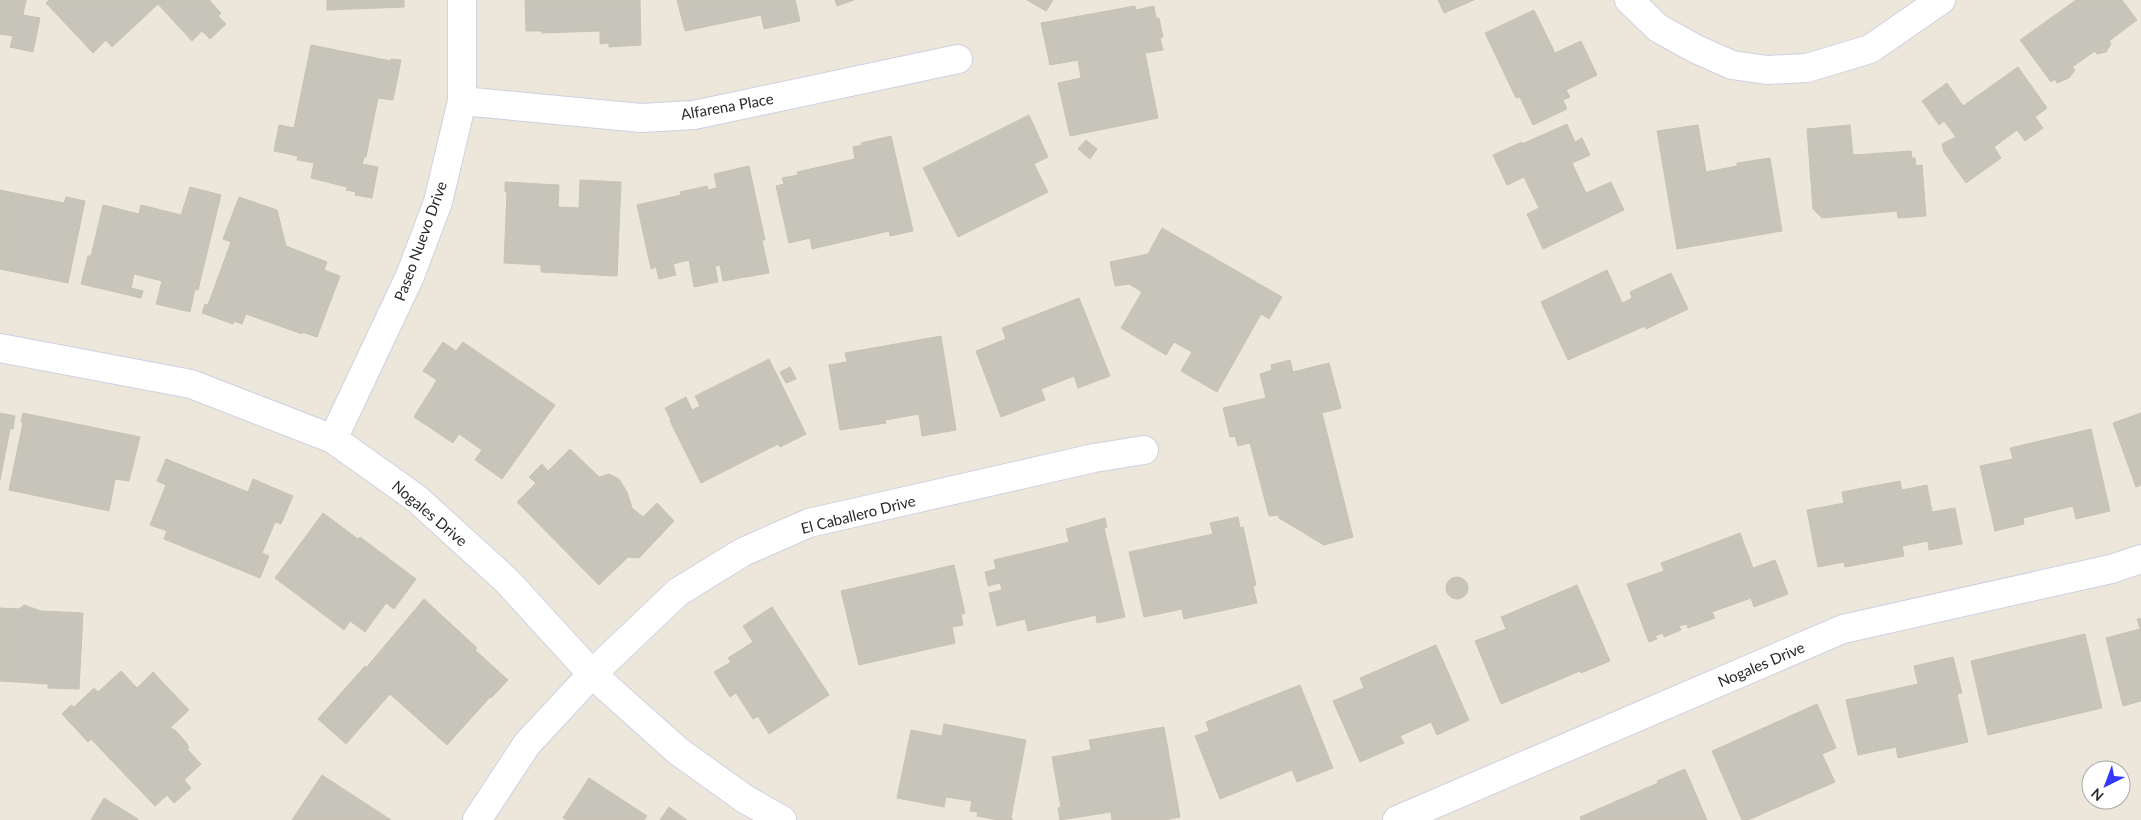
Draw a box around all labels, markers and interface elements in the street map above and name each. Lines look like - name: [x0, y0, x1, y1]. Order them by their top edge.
- street label: Alfarena Place: [679, 89, 775, 123]
- street label: Paseo Nuevo Drive: [390, 179, 450, 303]
- street label: Nogales Drive: [389, 476, 471, 550]
- street label: El Caballero Drive: [799, 491, 917, 537]
- street label: Nogales Drive: [1715, 638, 1807, 690]
- north arrow: [2081, 760, 2131, 810]
- text: N: [2087, 785, 2107, 805]

